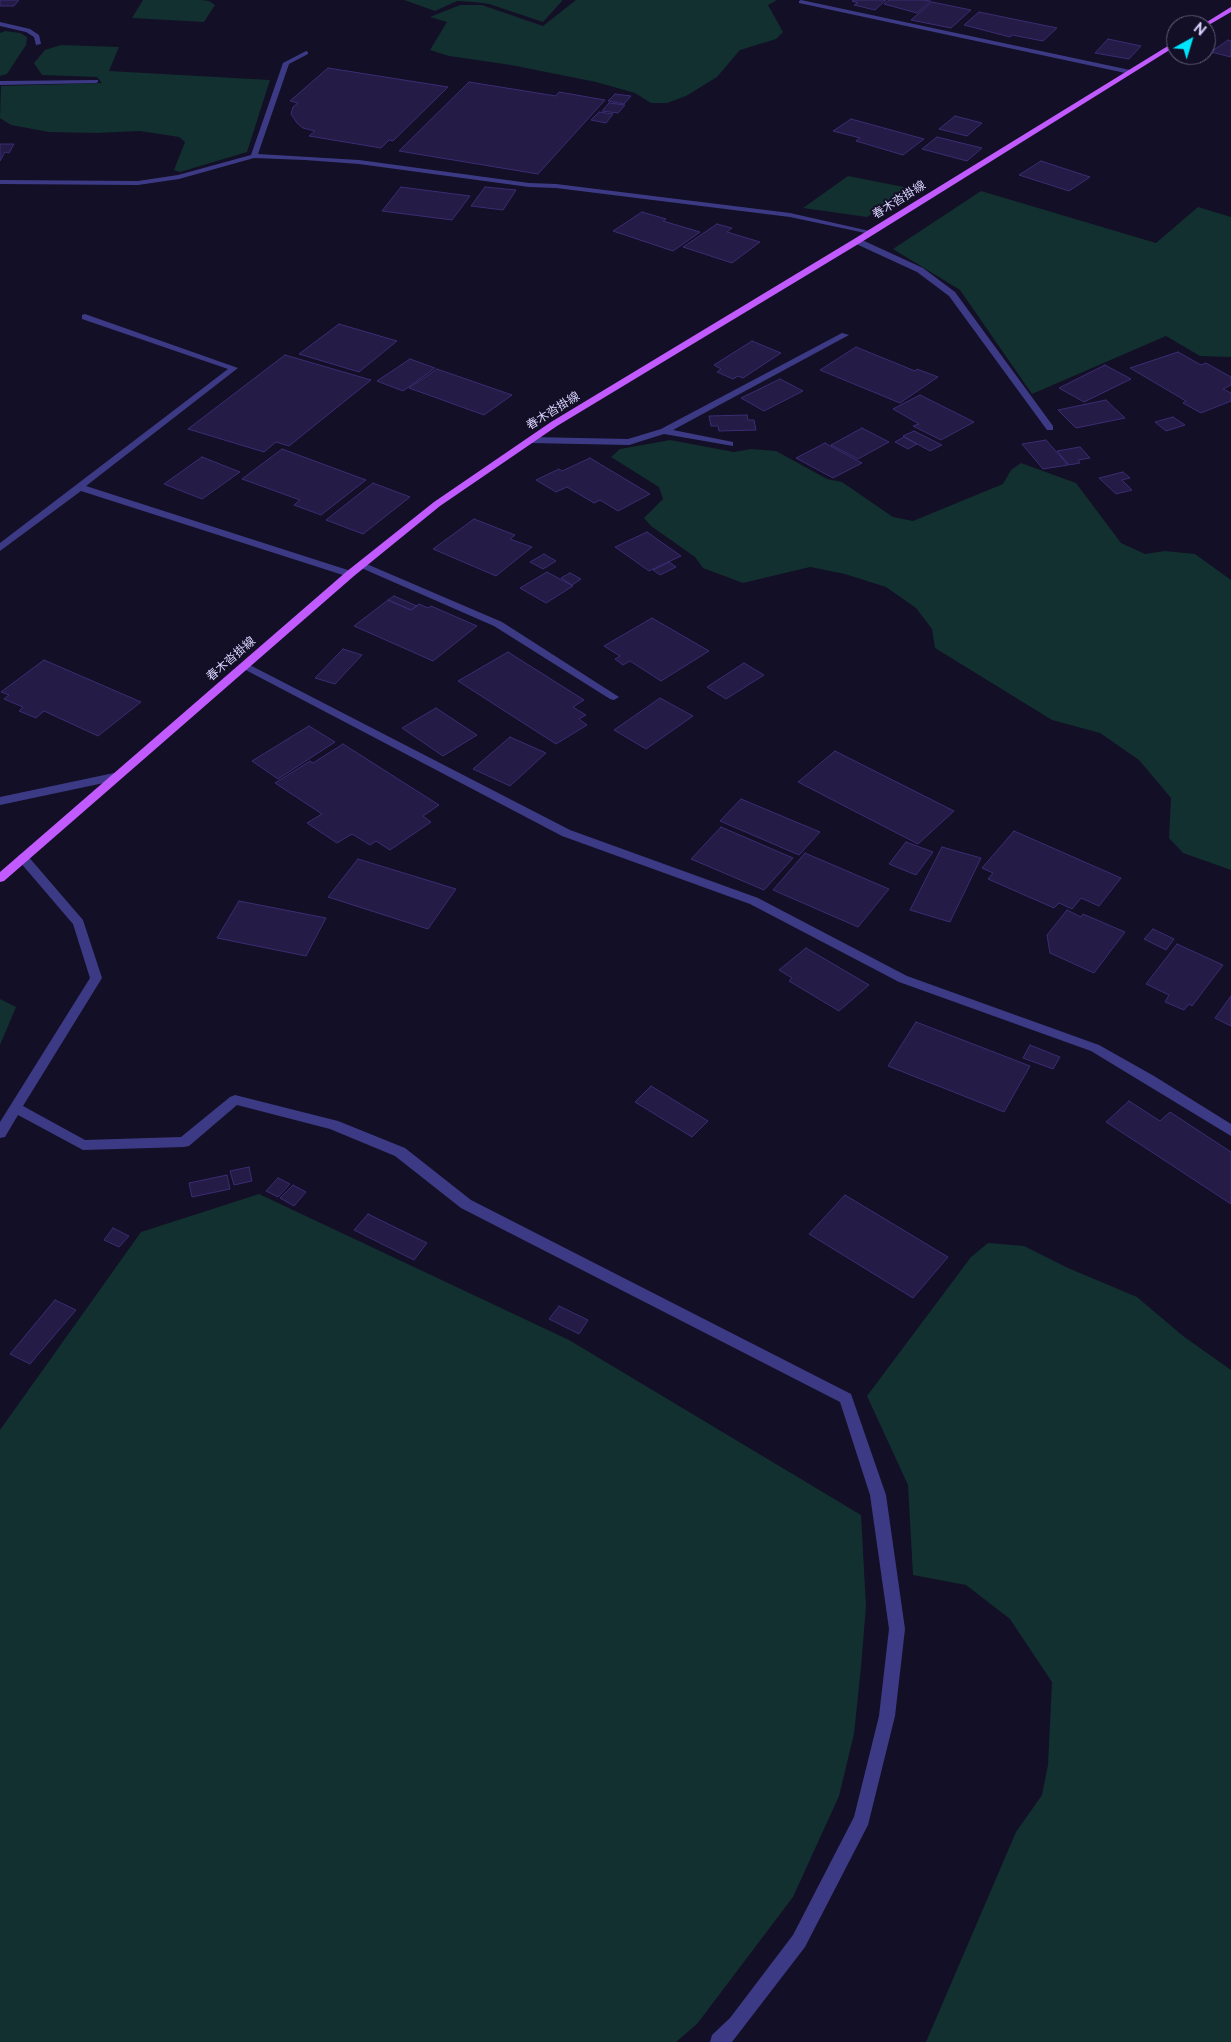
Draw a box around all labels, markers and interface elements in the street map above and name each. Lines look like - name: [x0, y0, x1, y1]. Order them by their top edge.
- north arrow: [1166, 15, 1216, 65]
- text: N: [1191, 20, 1209, 39]
- street label: 春木沓掛線: [870, 178, 928, 222]
- street label: 春木沓掛線: [524, 389, 582, 433]
- street label: 春木沓掛線: [204, 634, 258, 684]

